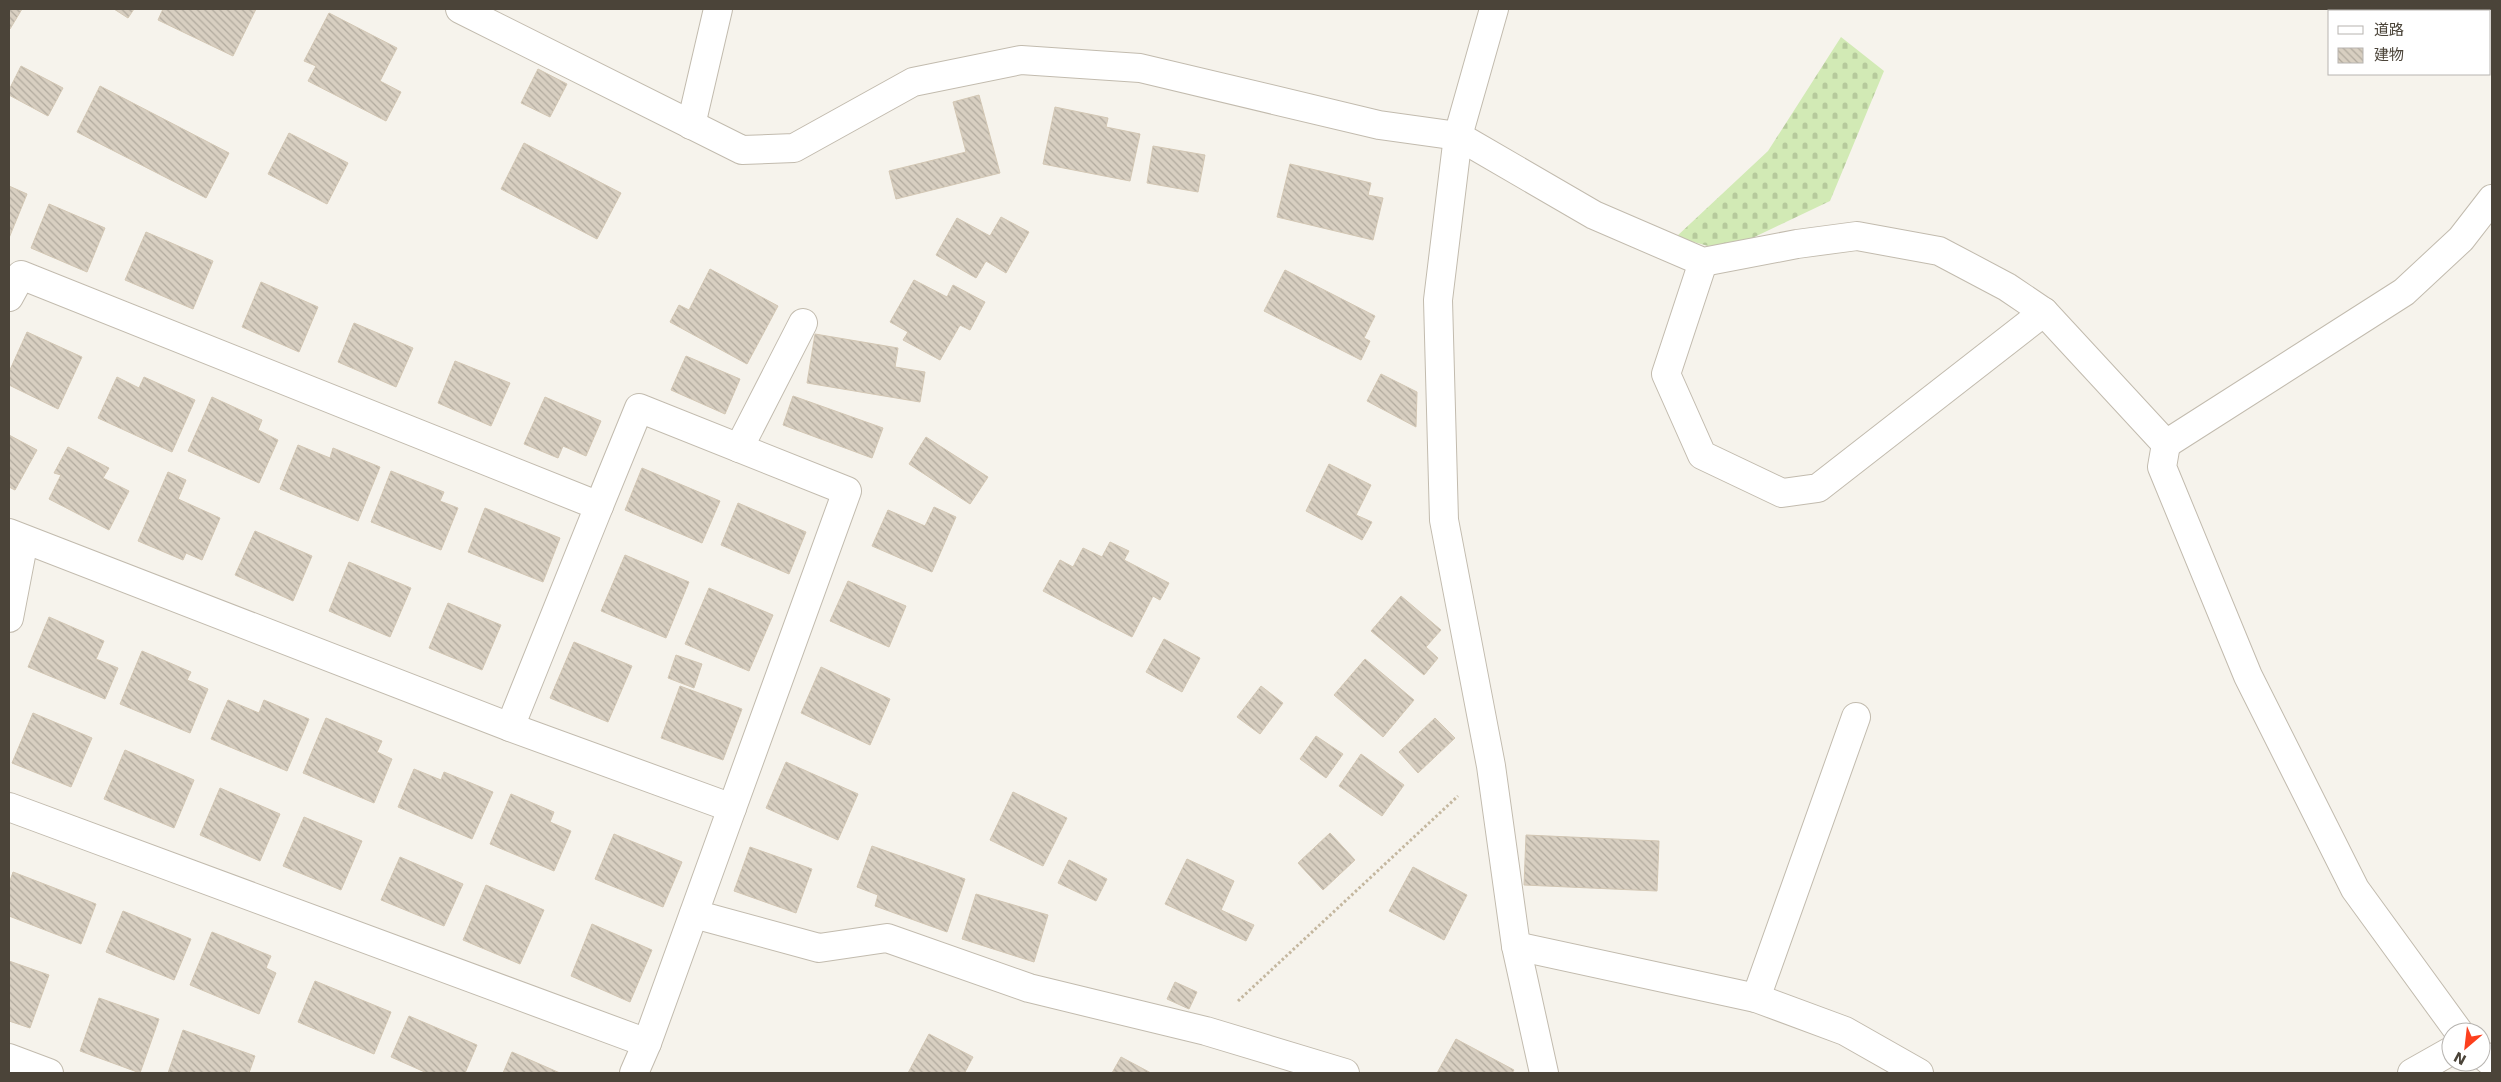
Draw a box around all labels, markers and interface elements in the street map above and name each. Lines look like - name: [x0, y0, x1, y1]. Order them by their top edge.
- legend: [2328, 10, 2491, 75]
- text: 道路: [2374, 21, 2404, 39]
- text: 建物: [2374, 46, 2404, 64]
- north arrow: [2441, 1022, 2491, 1072]
- text: N: [2451, 1049, 2469, 1068]

